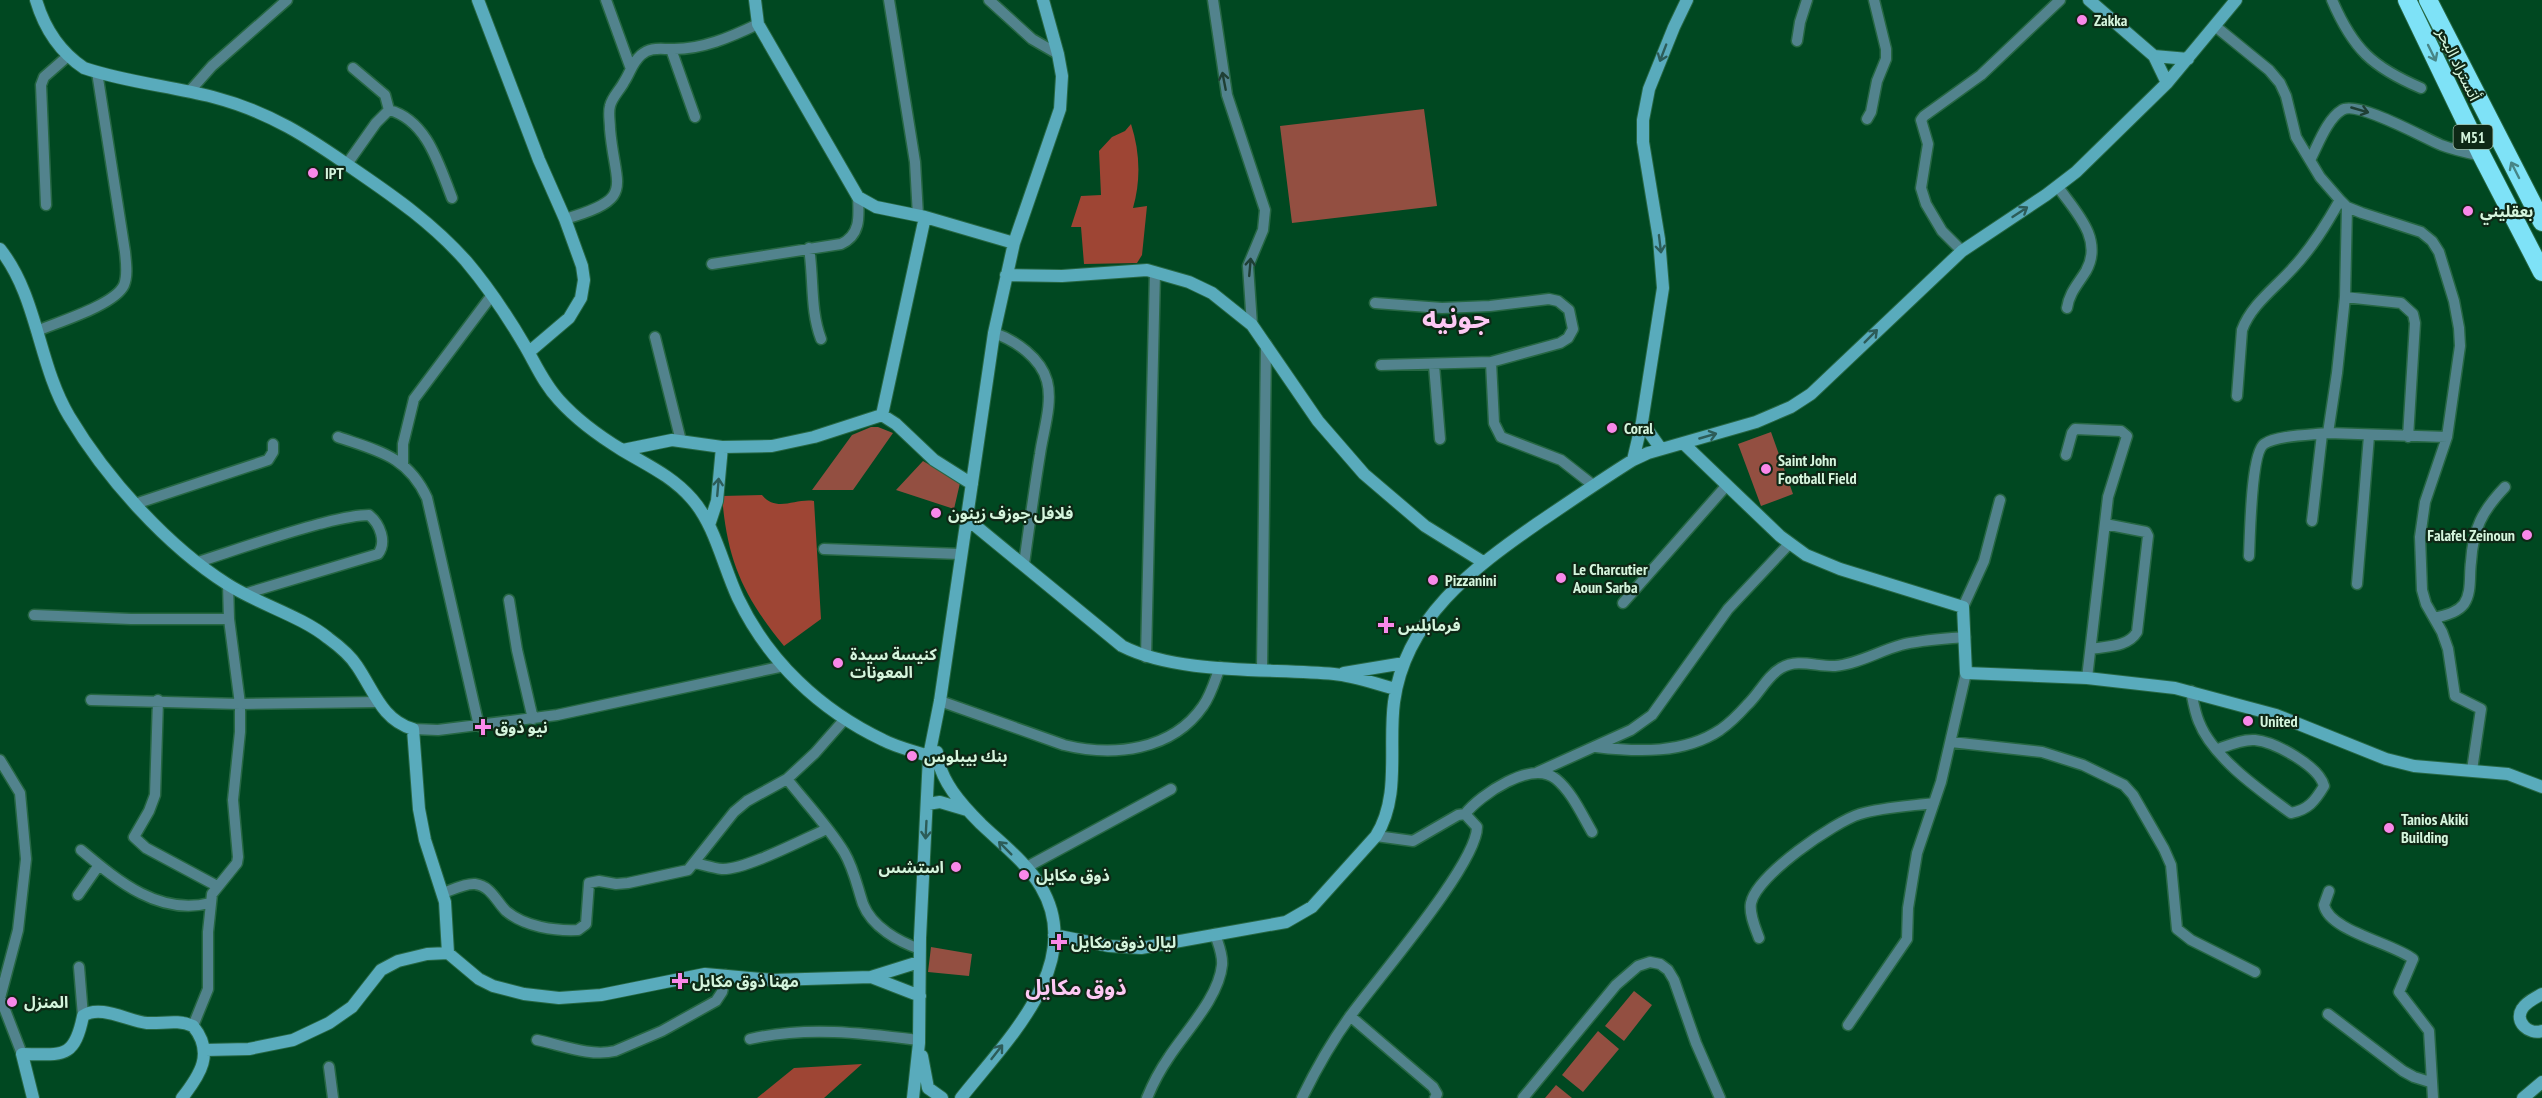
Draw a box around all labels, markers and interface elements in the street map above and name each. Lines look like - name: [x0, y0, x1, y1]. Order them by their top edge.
- place label: Zakka: [2094, 10, 2128, 30]
- marker: Zakka: [2075, 13, 2089, 27]
- street label: أتستراد البحر: [2432, 23, 2485, 104]
- one-way arrow: [2427, 43, 2439, 61]
- one-way arrow: [1657, 44, 1668, 62]
- one-way arrow: [1218, 72, 1229, 92]
- one-way arrow: [2350, 105, 2369, 117]
- road number: M51: [2454, 125, 2492, 149]
- one-way arrow: [2509, 161, 2520, 179]
- place label: IPT: [325, 163, 344, 183]
- marker: IPT: [306, 166, 320, 180]
- place label: بعقليني: [2480, 201, 2533, 225]
- marker: بعقليني: [2461, 204, 2475, 218]
- one-way arrow: [2011, 205, 2028, 217]
- one-way arrow: [1654, 233, 1665, 253]
- one-way arrow: [1245, 258, 1256, 277]
- district label: جونيه: [1422, 299, 1490, 336]
- one-way arrow: [1864, 329, 1878, 344]
- place label: Coral: [1624, 418, 1653, 438]
- marker: Coral: [1605, 421, 1619, 435]
- one-way arrow: [1698, 430, 1717, 441]
- place label: Saint John Football Field: [1778, 450, 1857, 488]
- marker: Saint John Football Field: [1759, 462, 1773, 476]
- one-way arrow: [713, 477, 724, 497]
- place label: فلافل جوزف زينون: [948, 503, 1073, 523]
- marker: فلافل جوزف زينون: [929, 506, 943, 520]
- place label: Falafel Zeinoun: [2427, 525, 2515, 545]
- marker: Falafel Zeinoun: [2520, 528, 2534, 542]
- place label: Le Charcutier Aoun Sarba: [1572, 559, 1648, 597]
- place label: Pizzanini: [1445, 570, 1497, 590]
- marker: Le Charcutier Aoun Sarba: [1554, 571, 1568, 585]
- marker: Pizzanini: [1426, 573, 1440, 587]
- place label: فرمابلس: [1398, 615, 1461, 635]
- marker: فرمابلس: [1379, 618, 1393, 632]
- place label: كنيسة سيدة المعونات: [850, 644, 938, 682]
- marker: كنيسة سيدة المعونات: [831, 656, 845, 670]
- place label: United: [2260, 711, 2298, 731]
- marker: United: [2241, 714, 2255, 728]
- place label: نيو ذوق: [495, 717, 548, 737]
- marker: نيو ذوق: [476, 720, 490, 734]
- place label: بنك بيبلوس: [924, 746, 1008, 766]
- marker: بنك بيبلوس: [905, 749, 919, 763]
- place label: Tanios Akiki Building: [2401, 809, 2469, 847]
- one-way arrow: [920, 819, 931, 839]
- marker: Tanios Akiki Building: [2382, 821, 2396, 835]
- one-way arrow: [997, 840, 1012, 855]
- place label: استشس: [879, 857, 944, 877]
- marker: استشس: [949, 860, 963, 874]
- place label: ذوق مكايل: [1036, 865, 1110, 885]
- marker: ذوق مكايل: [1017, 868, 1031, 882]
- place label: ليال ذوق مكايل: [1071, 932, 1176, 952]
- marker: ليال ذوق مكايل: [1052, 935, 1066, 949]
- place label: مهنا ذوق مكايل: [692, 971, 799, 991]
- district label: ذوق مكايل: [1025, 973, 1127, 1001]
- marker: مهنا ذوق مكايل: [673, 974, 687, 988]
- place label: المنزل: [24, 992, 68, 1012]
- marker: المنزل: [5, 995, 19, 1009]
- one-way arrow: [991, 1044, 1003, 1060]

